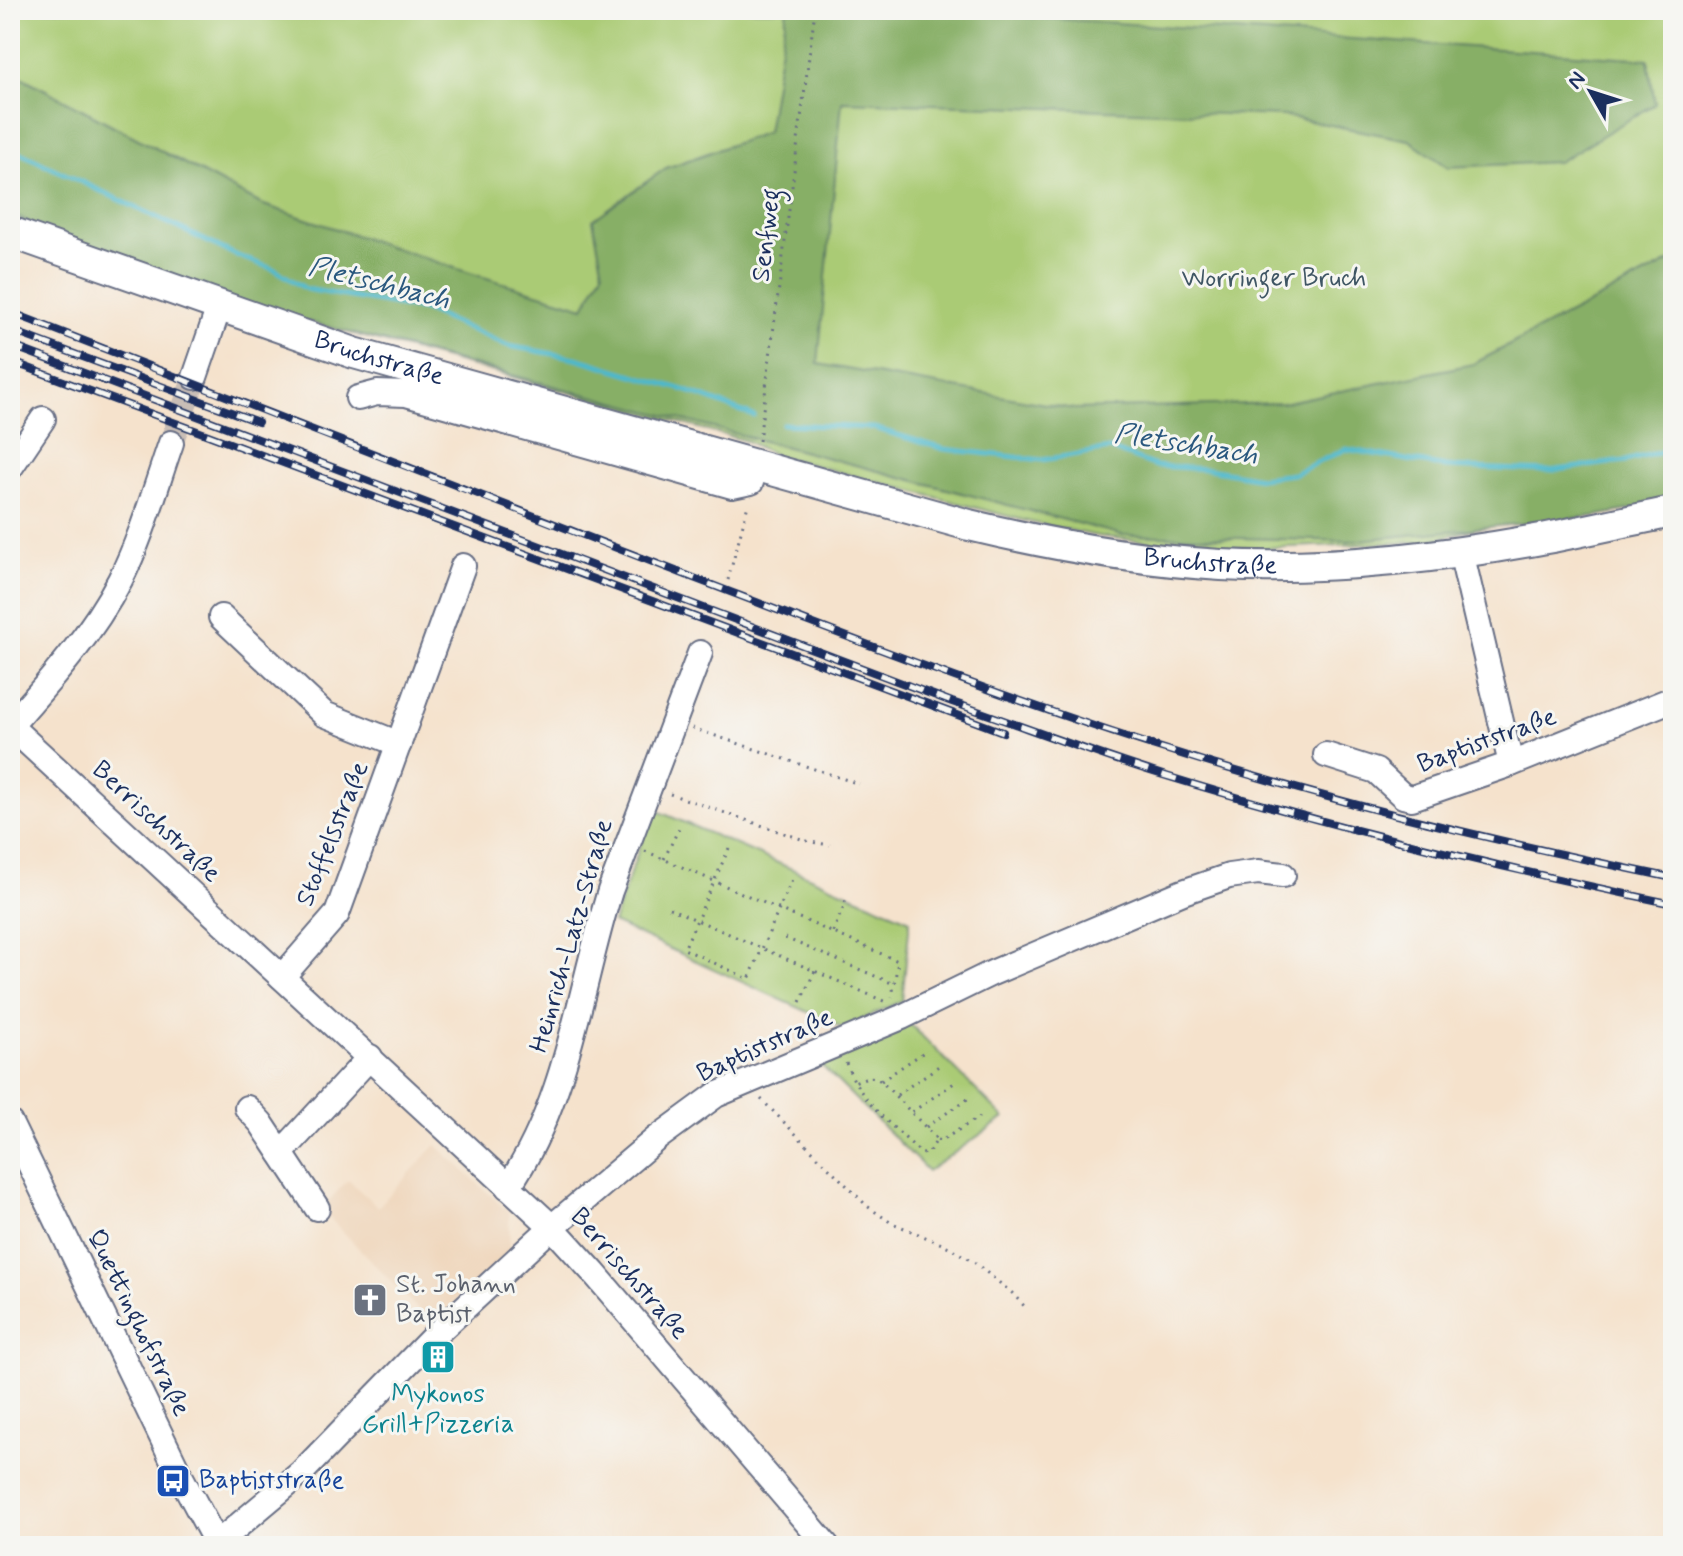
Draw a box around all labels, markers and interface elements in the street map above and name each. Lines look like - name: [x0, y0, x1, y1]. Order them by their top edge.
- north arrow: [1551, 52, 1631, 132]
- text: N: [1562, 66, 1593, 95]
- street label: Senfweg: [744, 186, 793, 284]
- water label: Pletschbach: [305, 249, 453, 319]
- park label: Worringer Bruch: [1182, 262, 1366, 299]
- street label: Bruchstraße: [309, 323, 448, 394]
- water label: Pletschbach: [1112, 415, 1260, 475]
- street label: Bruchstraße: [1142, 541, 1277, 583]
- street label: Baptiststraße: [1413, 700, 1561, 782]
- street label: Berrischstraße: [84, 753, 228, 891]
- street label: Stoffelsstraße: [289, 756, 378, 911]
- street label: Heinrich-Latz-Straße: [522, 815, 622, 1057]
- street label: Baptiststraße: [692, 1001, 838, 1091]
- street label: Berrischstraße: [562, 1201, 696, 1347]
- street label: Quettinghofstraße: [75, 1224, 198, 1424]
- place label: St. Johann Baptist: [396, 1268, 516, 1332]
- church icon: St. Johann Baptist: [351, 1281, 389, 1319]
- building icon: Mykonos Grill+Pizzeria: [419, 1338, 457, 1376]
- place label: Mykonos Grill+Pizzeria: [362, 1378, 514, 1442]
- bus stop icon: Baptiststraße: [154, 1462, 192, 1500]
- place label: Baptiststraße: [199, 1464, 345, 1498]

